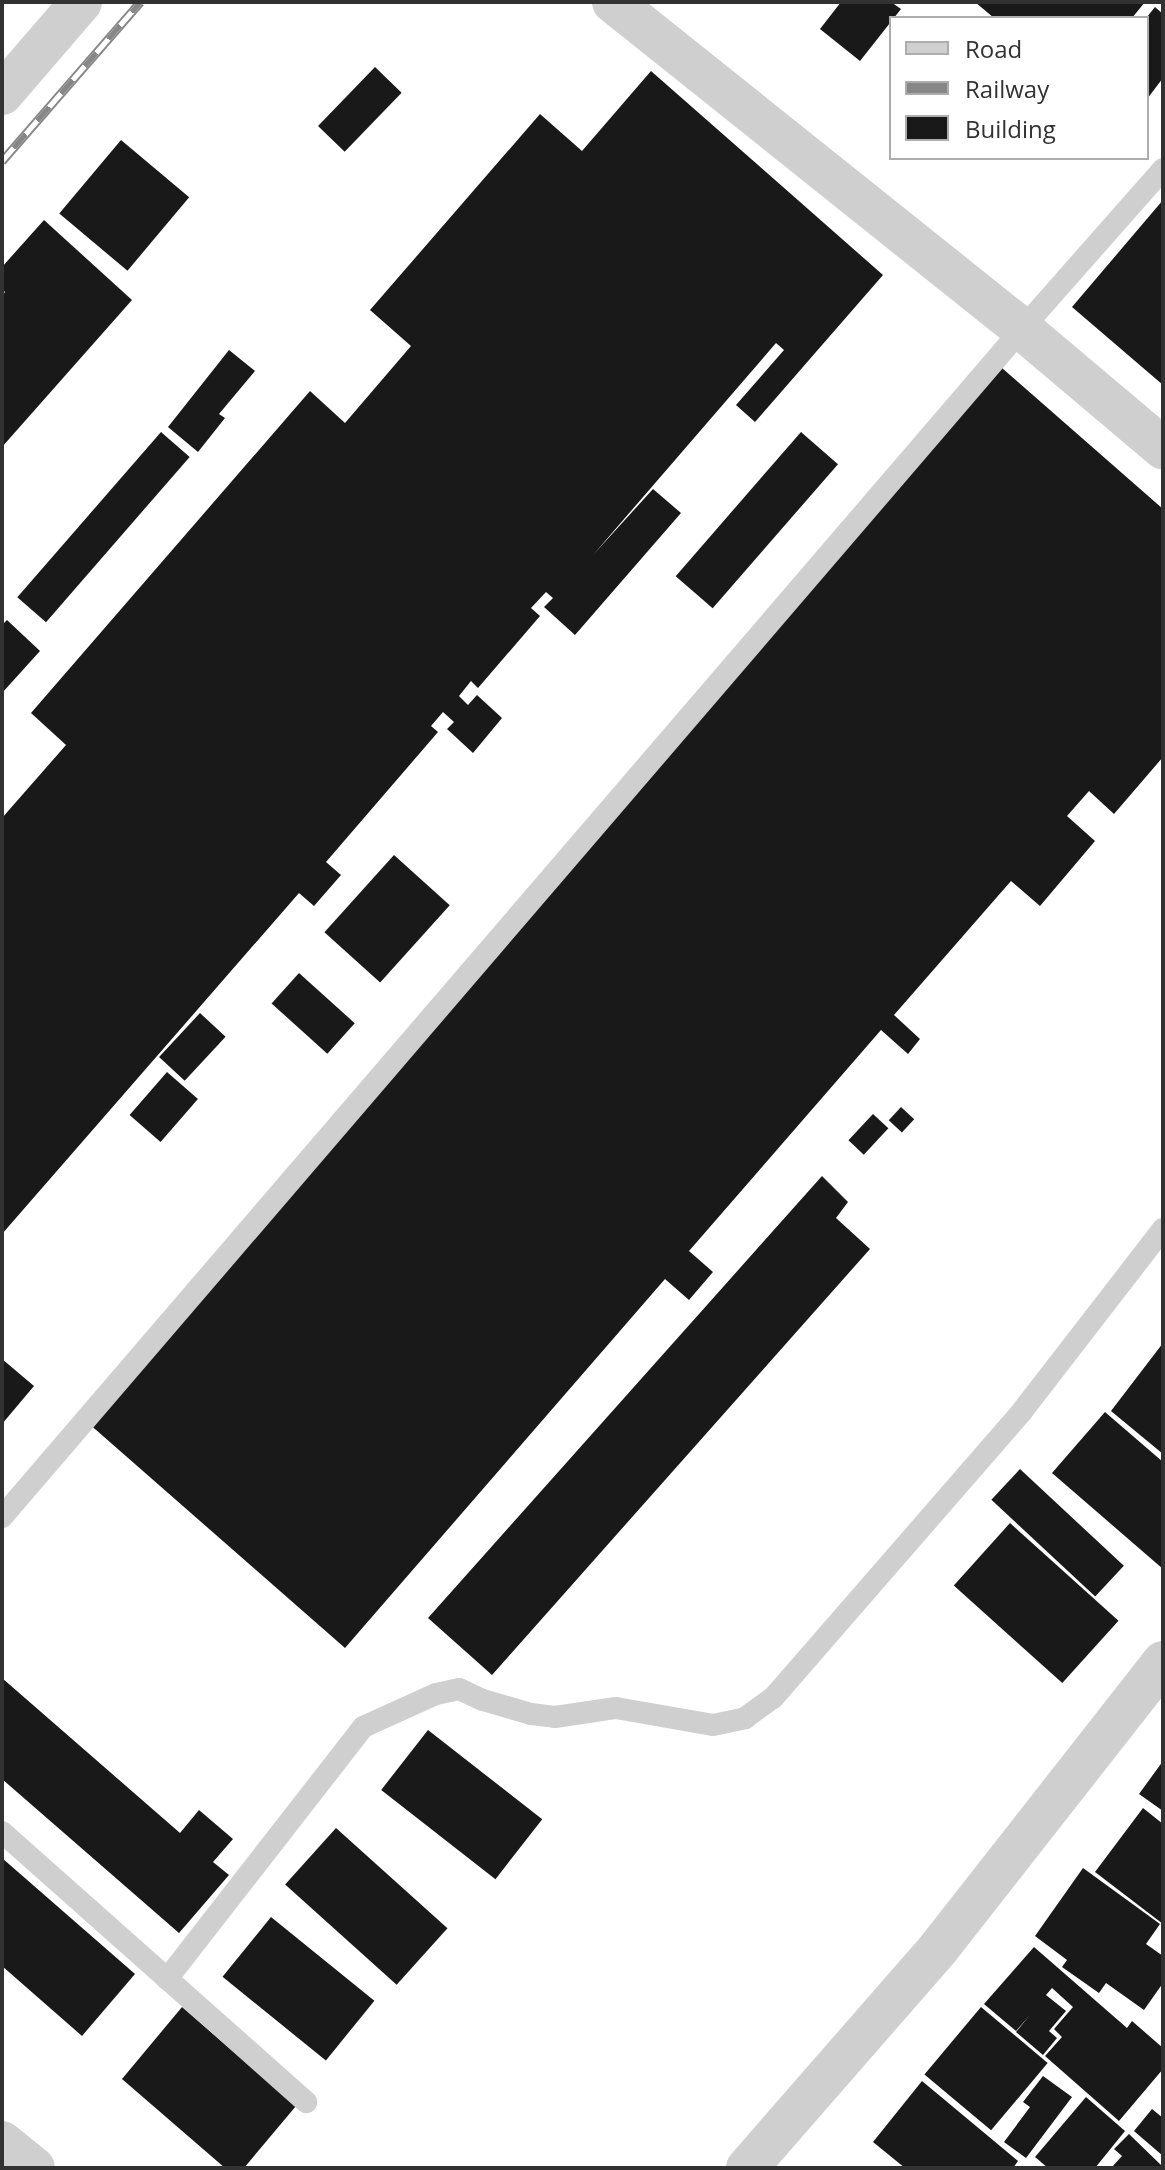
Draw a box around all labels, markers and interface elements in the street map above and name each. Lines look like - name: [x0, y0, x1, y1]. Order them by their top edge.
- legend: [889, 16, 1149, 160]
- text: Road: [965, 32, 1022, 65]
- text: Railway: [965, 72, 1049, 105]
- text: Building: [965, 112, 1056, 145]

